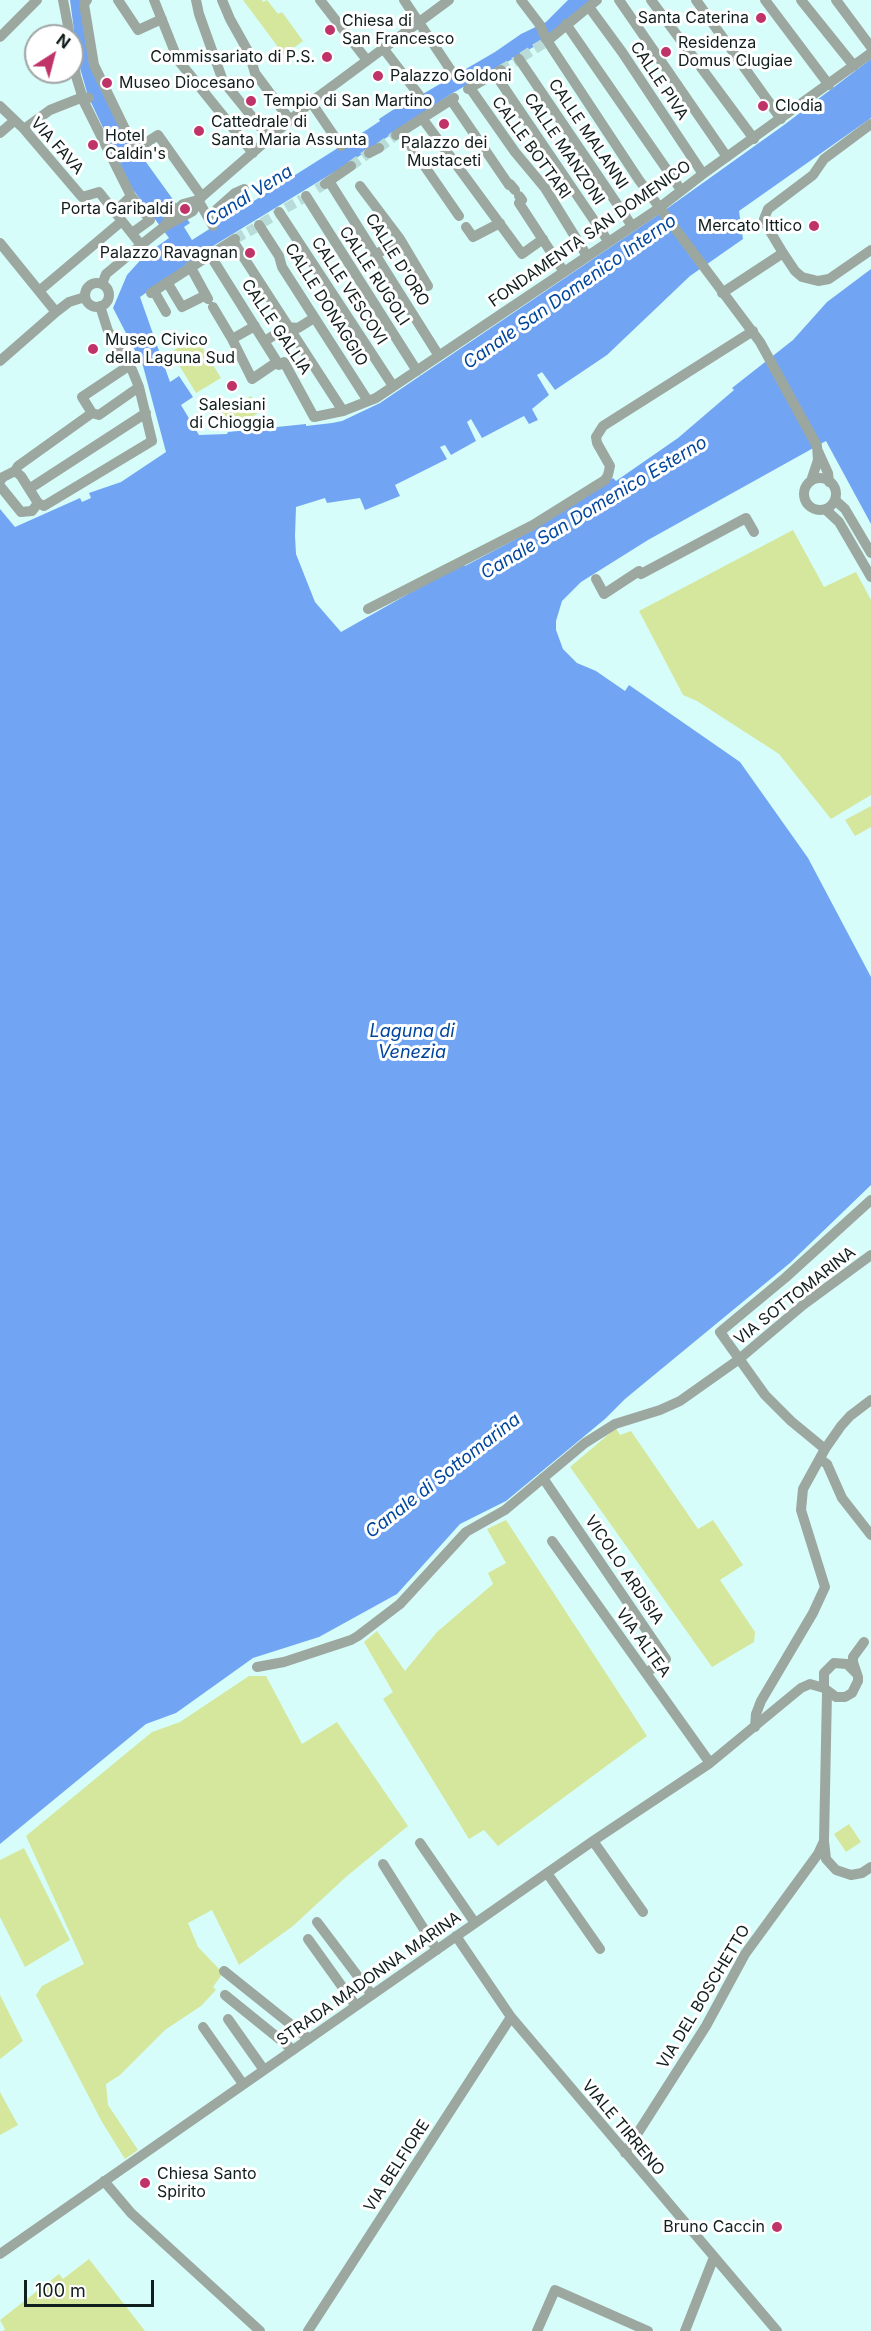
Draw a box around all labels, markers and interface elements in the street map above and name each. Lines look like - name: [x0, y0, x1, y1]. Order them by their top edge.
- place label: Santa Caterina: [638, 8, 749, 28]
- place label: Chiesa di San Francesco: [342, 11, 454, 49]
- marker: Santa Caterina: [754, 11, 768, 25]
- marker: Chiesa di San Francesco: [323, 23, 337, 37]
- north arrow: [24, 24, 84, 84]
- text: N: [53, 29, 74, 53]
- place label: Residenza Domus Clugiae: [678, 33, 793, 71]
- street label: CALLE PIVA: [626, 38, 692, 124]
- marker: Residenza Domus Clugiae: [659, 45, 673, 59]
- place label: Commissariato di P.S.: [150, 47, 315, 67]
- marker: Commissariato di P.S.: [320, 50, 334, 64]
- place label: Palazzo Goldoni: [390, 66, 512, 86]
- marker: Palazzo Goldoni: [371, 69, 385, 83]
- place label: Museo Diocesano: [119, 73, 255, 93]
- street label: CALLE MALANNI: [544, 75, 632, 193]
- marker: Museo Diocesano: [100, 76, 114, 90]
- street label: CALLE MANZONI: [520, 90, 608, 208]
- place label: Tempio di San Martino: [263, 91, 432, 111]
- street label: CALLE BOTTARI: [487, 93, 575, 203]
- marker: Tempio di San Martino: [244, 94, 258, 108]
- place label: Clodia: [775, 96, 823, 116]
- marker: Clodia: [756, 99, 770, 113]
- place label: Cattedrale di Santa Maria Assunta: [211, 112, 367, 150]
- street label: VIA FAVA: [27, 114, 87, 178]
- marker: Palazzo dei Mustaceti: [437, 117, 451, 131]
- marker: Cattedrale di Santa Maria Assunta: [192, 124, 206, 138]
- place label: Hotel Caldin's: [105, 126, 166, 164]
- place label: Palazzo dei Mustaceti: [401, 133, 487, 171]
- marker: Hotel Caldin's: [86, 138, 100, 152]
- street label: FONDAMENTA SAN DOMENICO: [485, 157, 695, 311]
- water label: Canal Vena: [201, 161, 297, 231]
- place label: Porta Garibaldi: [61, 199, 173, 219]
- marker: Porta Garibaldi: [178, 202, 192, 216]
- street label: CALLE D'ORO: [361, 210, 433, 310]
- water label: Canale San Domenico Interno: [459, 210, 681, 374]
- place label: Mercato Ittico: [698, 216, 802, 236]
- marker: Mercato Ittico: [807, 219, 821, 233]
- street label: CALLE RUGOLI: [335, 223, 413, 329]
- street label: CALLE VESCOVI: [307, 234, 391, 348]
- street label: CALLE DONAGGIO: [280, 240, 372, 370]
- place label: Palazzo Ravagnan: [100, 243, 238, 263]
- marker: Palazzo Ravagnan: [243, 246, 257, 260]
- street label: CALLE GALLIA: [237, 276, 315, 378]
- place label: Museo Civico della Laguna Sud: [105, 330, 235, 368]
- marker: Museo Civico della Laguna Sud: [86, 342, 100, 356]
- marker: Salesiani di Chioggia: [225, 379, 239, 393]
- place label: Salesiani di Chioggia: [189, 395, 275, 433]
- water label: Canale San Domenico Esterno: [477, 432, 711, 584]
- water label: Laguna di Venezia: [369, 1021, 455, 1064]
- street label: VIA SOTTOMARINA: [731, 1243, 859, 1349]
- water label: Canale di Sottomarina: [361, 1409, 525, 1543]
- street label: VICOLO ARDISIA: [580, 1512, 668, 1628]
- street label: VIA ALTEA: [612, 1605, 674, 1681]
- street label: STRADA MADONNA MARINA: [273, 1908, 465, 2050]
- street label: VIA DEL BOSCHETTO: [653, 1922, 755, 2072]
- street label: VIALE TIRRENO: [578, 2076, 668, 2180]
- street label: VIA BELFIORE: [360, 2116, 434, 2216]
- place label: Chiesa Santo Spirito: [157, 2164, 257, 2202]
- marker: Chiesa Santo Spirito: [138, 2176, 152, 2190]
- place label: Bruno Caccin: [663, 2217, 765, 2237]
- marker: Bruno Caccin: [770, 2220, 784, 2234]
- scale bar: [27, 2268, 158, 2306]
- text: 100 m: [35, 2280, 86, 2301]

